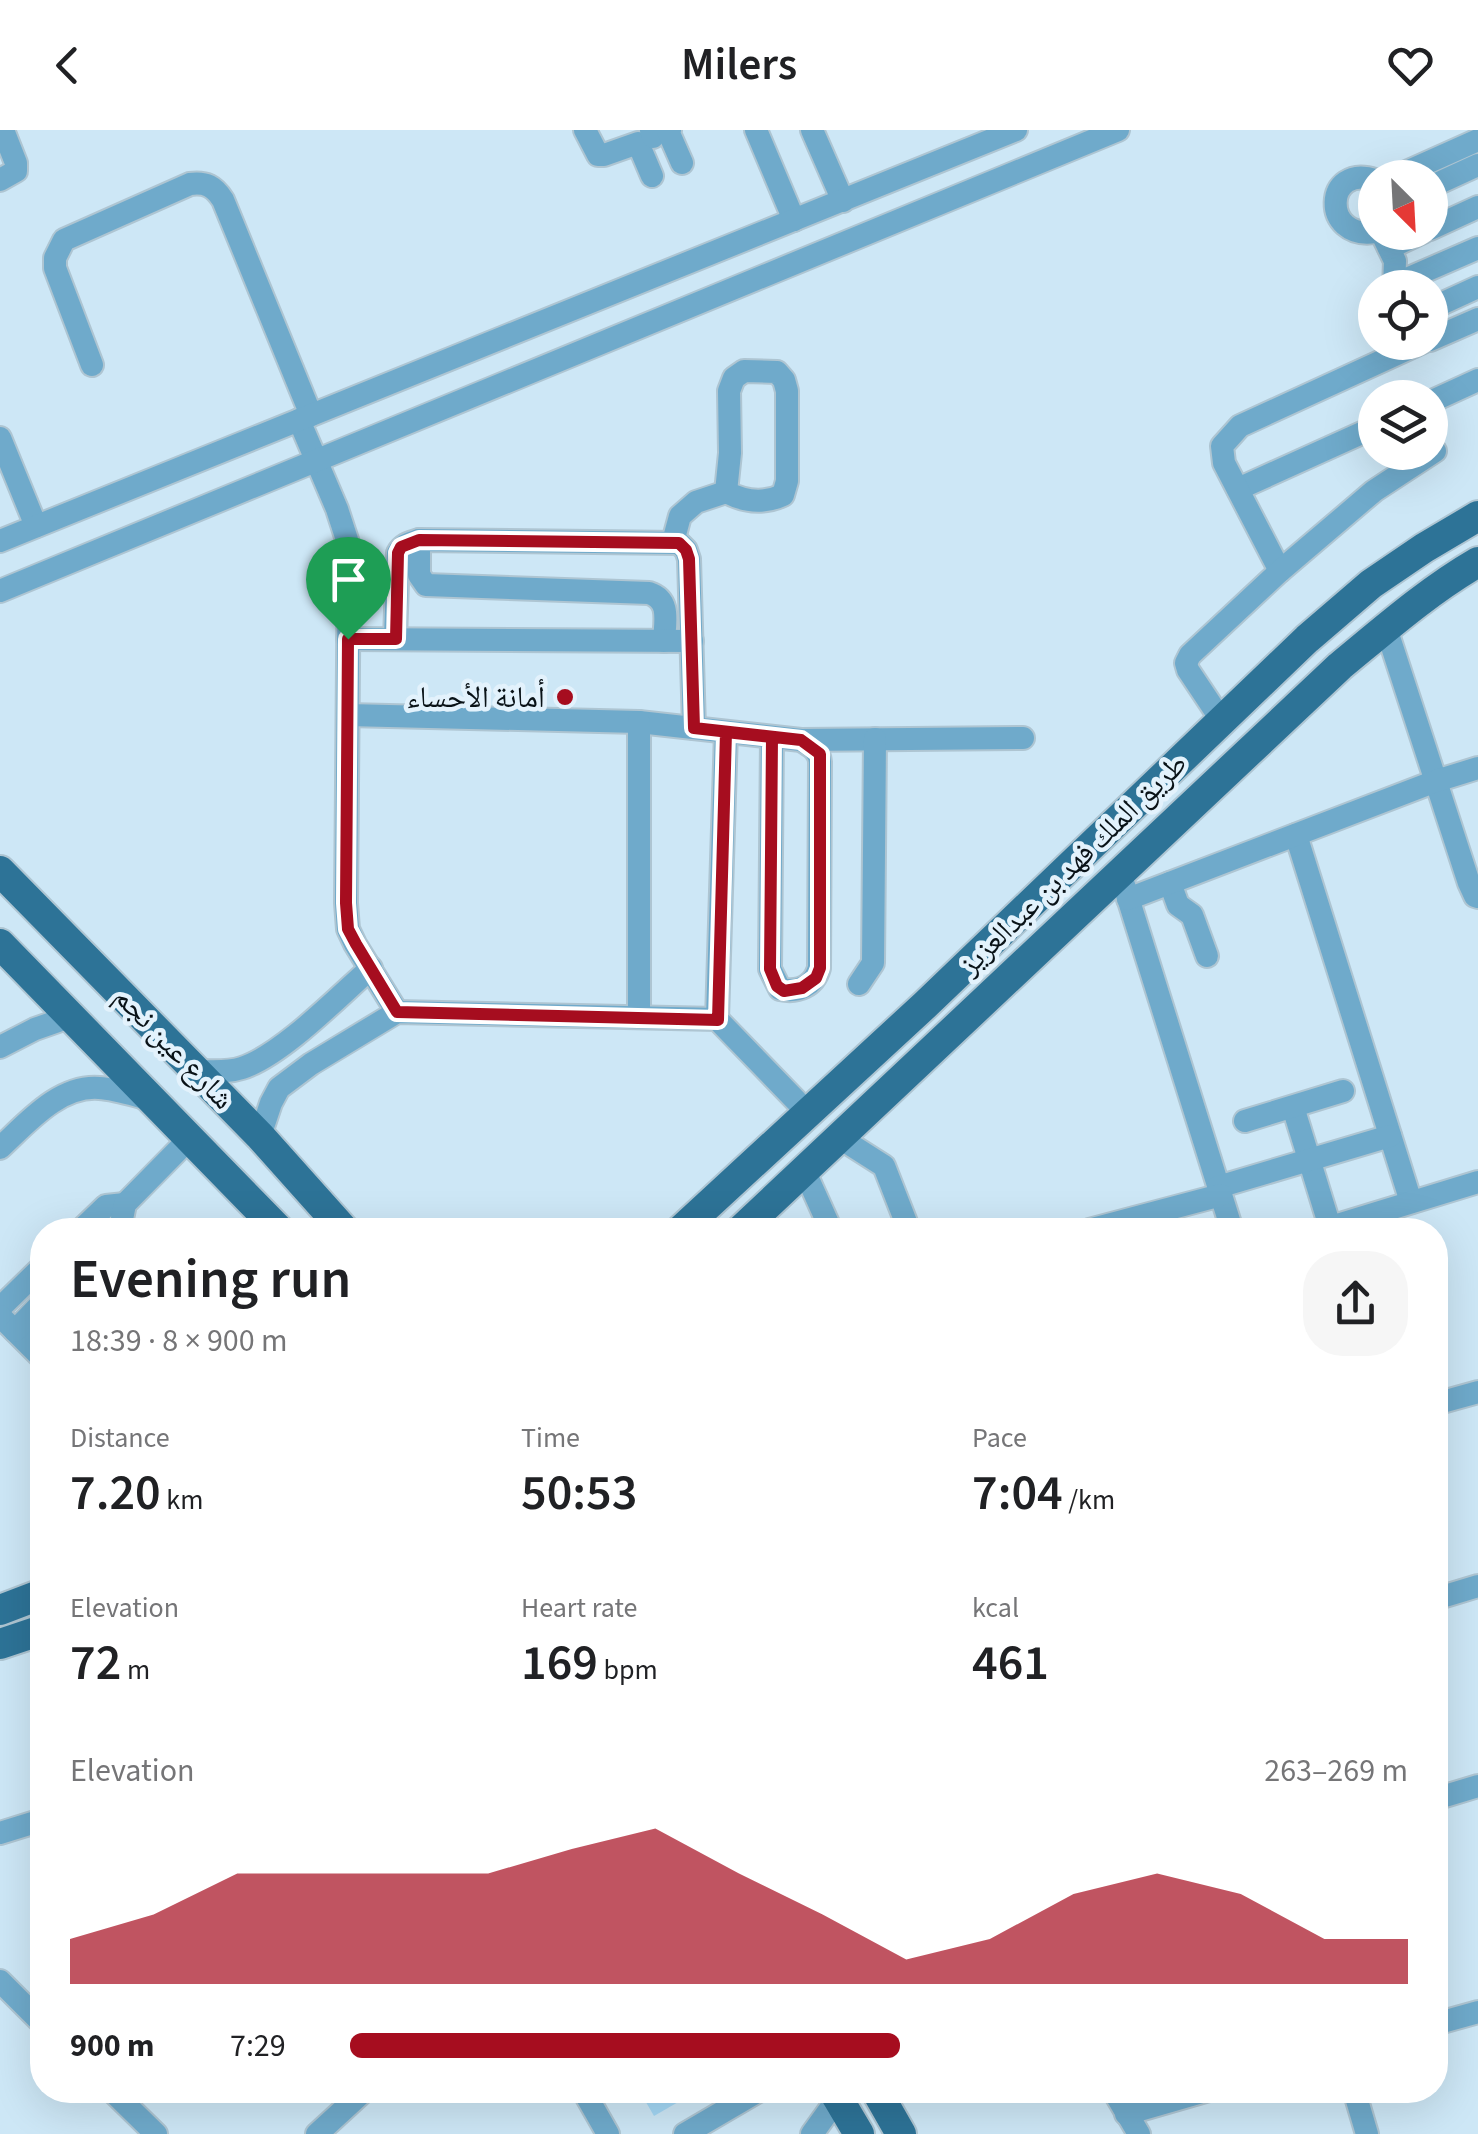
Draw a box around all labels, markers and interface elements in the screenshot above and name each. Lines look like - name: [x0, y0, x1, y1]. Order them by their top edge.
- text: Milers: [681, 33, 797, 97]
- icon: back: [40, 38, 95, 93]
- icon: heart: [1383, 38, 1438, 93]
- north arrow: [1358, 160, 1448, 250]
- map controls: [1358, 160, 1448, 470]
- button: locate: [1358, 270, 1448, 360]
- button: layers: [1358, 380, 1448, 470]
- pin: [306, 537, 391, 640]
- icon: arrive: [321, 552, 376, 607]
- place label: أمانة الأحساء: [406, 676, 545, 719]
- marker: أمانة الأحساء: [554, 686, 576, 708]
- street label: طريق الملك فهد بن عبدالعزيز: [948, 743, 1197, 986]
- street label: شارع عين نجم: [104, 977, 244, 1119]
- text: Evening run: [70, 1241, 351, 1319]
- button: share: [1303, 1251, 1408, 1356]
- text: 18:39 · 8 × 900 m: [70, 1318, 288, 1364]
- text: Distance: [70, 1418, 170, 1458]
- text: Time: [521, 1418, 580, 1458]
- text: Pace: [972, 1418, 1027, 1458]
- text: 7.20: [70, 1458, 161, 1529]
- text: 50:53: [521, 1458, 637, 1529]
- text: 7:04: [972, 1458, 1063, 1529]
- text: km: [161, 1480, 203, 1520]
- text: /km: [1063, 1480, 1115, 1520]
- text: Elevation: [70, 1588, 179, 1628]
- text: Heart rate: [521, 1588, 637, 1628]
- text: kcal: [972, 1588, 1019, 1628]
- text: 72: [70, 1628, 121, 1699]
- text: 169: [521, 1628, 598, 1699]
- text: 461: [972, 1628, 1049, 1699]
- text: m: [121, 1650, 150, 1690]
- text: bpm: [598, 1650, 658, 1690]
- text: Elevation: [70, 1748, 195, 1794]
- text: 263–269 m: [1264, 1748, 1408, 1794]
- text: 900 m: [70, 2023, 155, 2069]
- text: 7:29: [230, 2023, 286, 2069]

